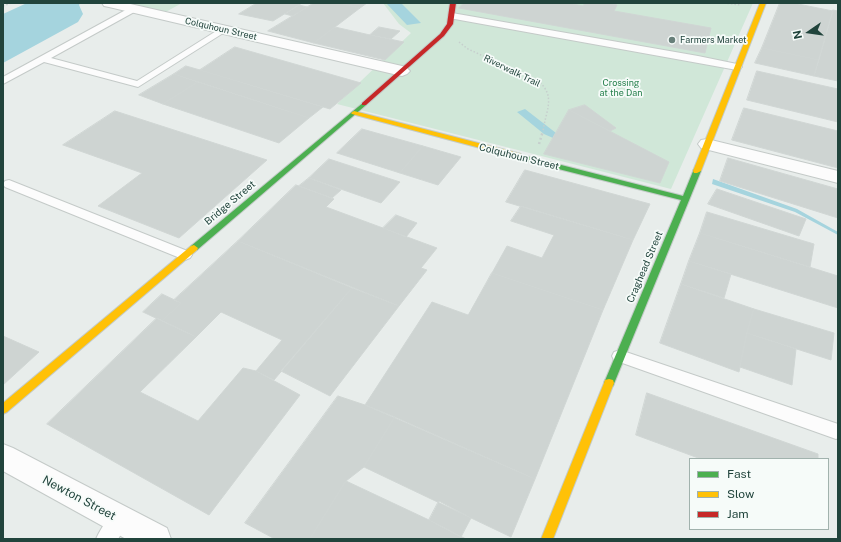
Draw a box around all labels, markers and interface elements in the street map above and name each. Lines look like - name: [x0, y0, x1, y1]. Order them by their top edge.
- north arrow: [789, 12, 829, 52]
- street label: Colquhoun Street: [184, 15, 258, 43]
- text: N: [790, 29, 804, 40]
- marker: Farmers Market: [667, 35, 677, 45]
- place label: Farmers Market: [680, 35, 747, 45]
- street label: Riverwalk Trail: [482, 53, 542, 89]
- park label: Crossing at the Dan: [600, 78, 642, 99]
- street label: Colquhoun Street: [478, 141, 560, 173]
- street label: Bridge Street: [202, 178, 258, 228]
- street label: Craghead Street: [624, 229, 666, 305]
- legend: [689, 458, 829, 530]
- text: Fast: [727, 467, 751, 481]
- street label: Newton Street: [40, 473, 118, 523]
- text: Slow: [727, 487, 754, 501]
- text: Jam: [727, 507, 749, 521]

